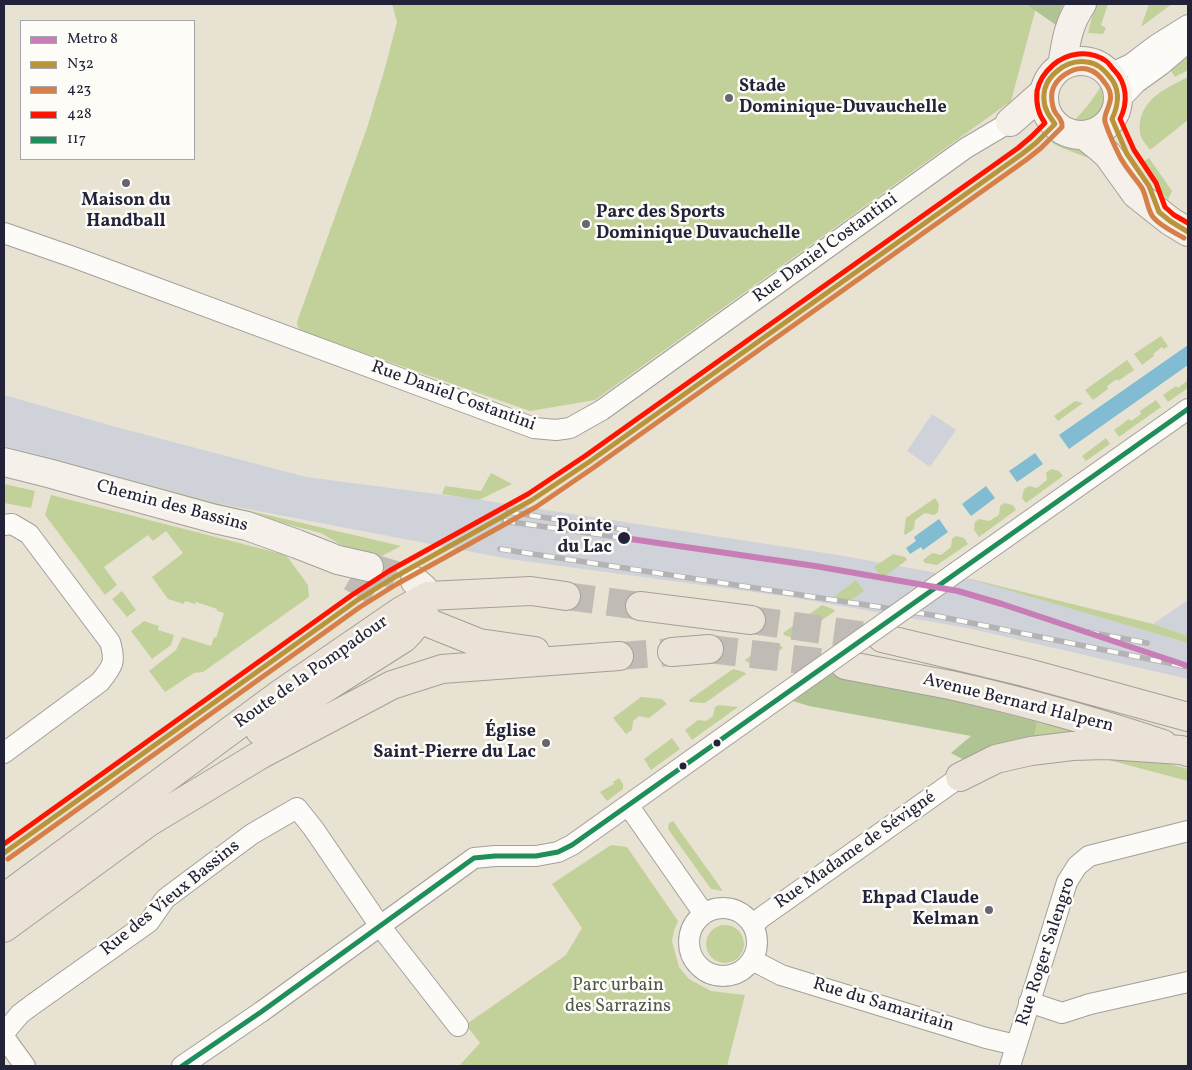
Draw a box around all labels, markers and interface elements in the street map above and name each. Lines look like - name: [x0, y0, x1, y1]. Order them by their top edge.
- legend: [20, 20, 195, 160]
- text: Metro 8: [67, 29, 118, 50]
- text: N32: [67, 54, 94, 75]
- place label: Stade Dominique-Duvauchelle: [739, 77, 947, 120]
- text: 423: [67, 79, 91, 100]
- marker: Stade Dominique-Duvauchelle: [723, 92, 735, 104]
- text: 428: [67, 104, 92, 125]
- text: 117: [67, 129, 86, 150]
- marker: Maison du Handball: [120, 177, 132, 189]
- street label: Rue Daniel Costantini: [750, 189, 902, 309]
- place label: Maison du Handball: [81, 191, 171, 233]
- place label: Parc des Sports Dominique Duvauchelle: [596, 203, 800, 245]
- marker: Parc des Sports Dominique Duvauchelle: [580, 218, 592, 230]
- street label: Rue Daniel Costantini: [368, 357, 538, 437]
- street label: Chemin des Bassins: [94, 476, 250, 538]
- place label: Pointe du Lac: [557, 517, 612, 560]
- marker: Pointe du Lac: [616, 530, 632, 546]
- street label: Route de la Pompadour: [231, 612, 393, 734]
- street label: Avenue Bernard Halpern: [920, 670, 1116, 738]
- place label: Église Saint-Pierre du Lac: [373, 722, 536, 764]
- marker: Église Saint-Pierre du Lac: [540, 737, 552, 749]
- unlabelled marker: [712, 738, 722, 748]
- unlabelled marker: [678, 761, 688, 771]
- street label: Rue Madame de Sévigné: [771, 787, 941, 915]
- street label: Rue des Vieux Bassins: [97, 836, 245, 962]
- street label: Rue Roger Salengro: [1013, 875, 1081, 1029]
- place label: Ehpad Claude Kelman: [862, 889, 979, 932]
- marker: Ehpad Claude Kelman: [983, 904, 995, 916]
- street label: Rue du Samaritain: [810, 974, 956, 1038]
- park label: Parc urbain des Sarrazins: [565, 976, 671, 1019]

